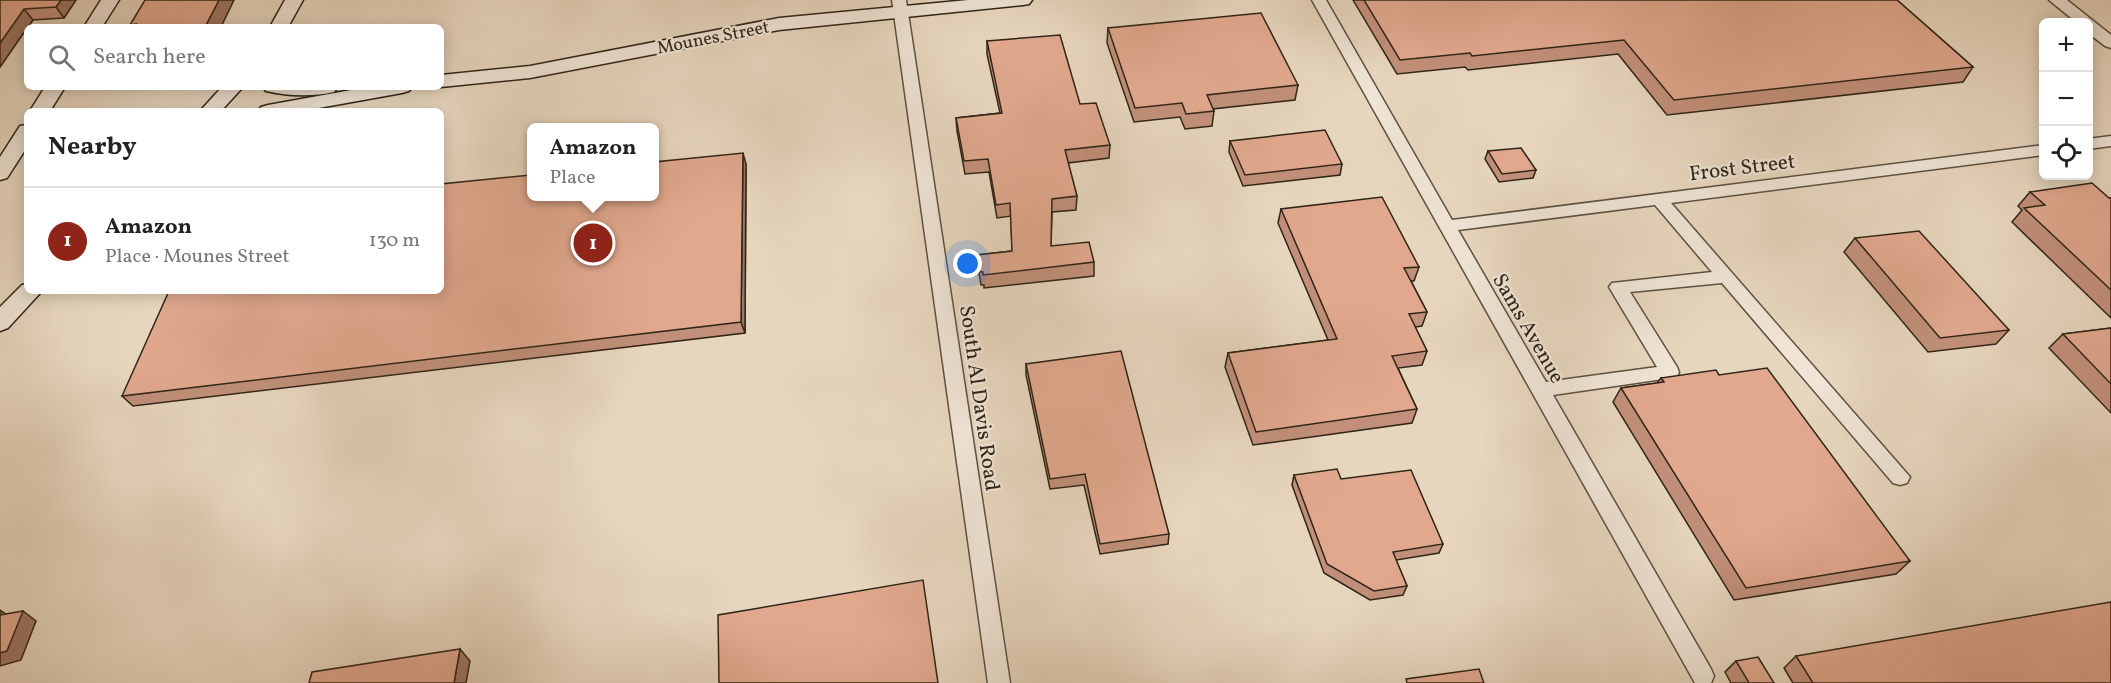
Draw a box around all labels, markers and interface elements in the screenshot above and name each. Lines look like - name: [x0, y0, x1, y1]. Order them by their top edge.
- street label: Mounes Street: [655, 15, 772, 62]
- map controls: [2039, 18, 2093, 180]
- button: +: [2039, 18, 2093, 72]
- search box: [24, 24, 444, 90]
- icon: search: [45, 41, 78, 74]
- text: Search here: [93, 42, 206, 73]
- button: −: [2039, 72, 2093, 126]
- popup: [527, 123, 659, 201]
- button: locate: [2039, 126, 2093, 180]
- text: Nearby: [48, 129, 137, 165]
- text: Amazon: [549, 133, 637, 164]
- street label: Frost Street: [1687, 148, 1797, 189]
- text: Place: [549, 164, 595, 192]
- text: Amazon: [105, 212, 192, 243]
- pin: 1: [574, 220, 612, 266]
- text: 1: [63, 227, 72, 255]
- text: 130 m: [369, 227, 420, 255]
- text: Place · Mounes Street: [105, 243, 289, 271]
- your location: [953, 249, 982, 278]
- street label: Sams Avenue: [1485, 268, 1571, 389]
- street label: South Al Davis Road: [951, 304, 1006, 493]

